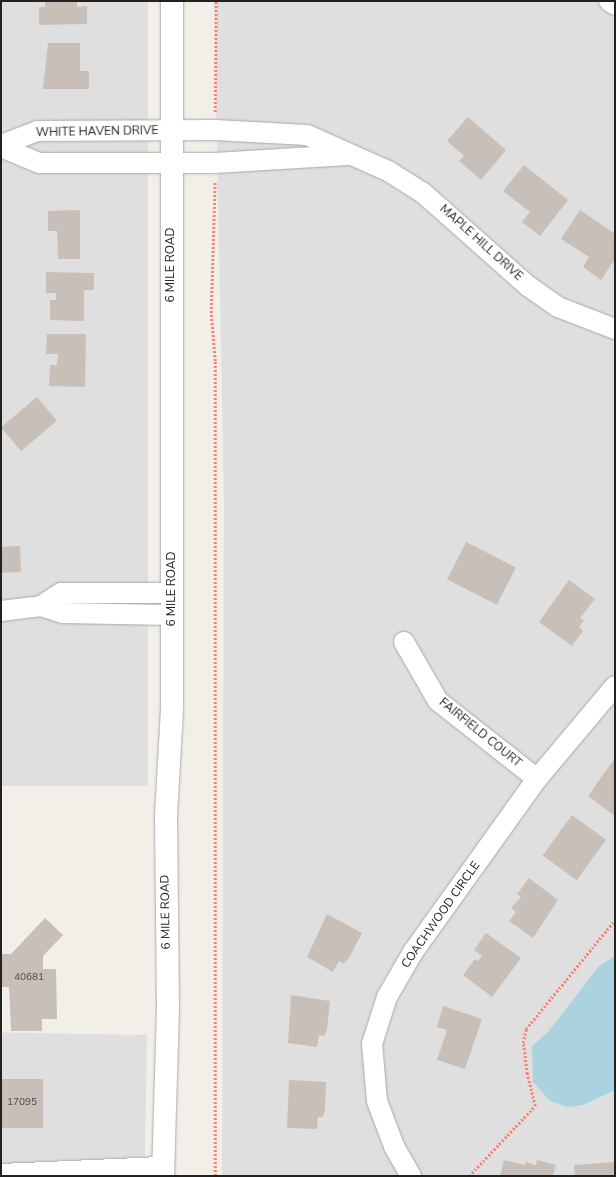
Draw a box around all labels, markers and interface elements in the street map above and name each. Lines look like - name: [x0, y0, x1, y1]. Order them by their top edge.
- street label: WHITE HAVEN DRIVE: [36, 124, 158, 140]
- street label: MAPLE HILL DRIVE: [437, 202, 525, 284]
- street label: 6 MILE ROAD: [164, 228, 178, 302]
- street label: 6 MILE ROAD: [165, 552, 179, 626]
- street label: FAIRFIELD COURT: [436, 695, 524, 771]
- street label: COACHWOOD CIRCLE: [399, 859, 483, 971]
- street label: 6 MILE ROAD: [158, 874, 174, 950]
- house number: 40681: [14, 972, 44, 984]
- house number: 17095: [7, 1097, 37, 1109]

